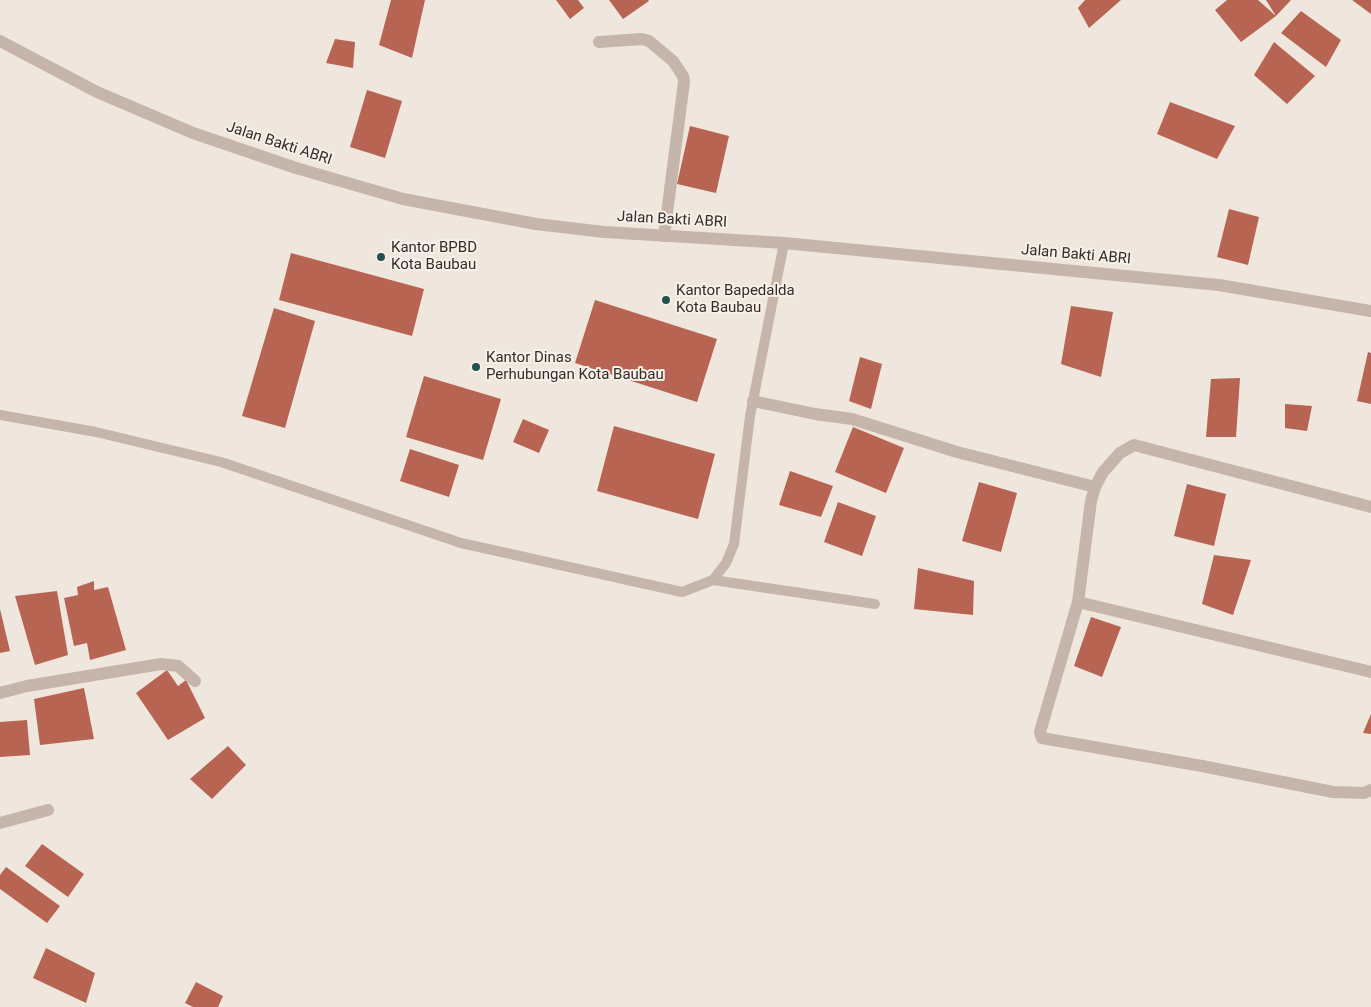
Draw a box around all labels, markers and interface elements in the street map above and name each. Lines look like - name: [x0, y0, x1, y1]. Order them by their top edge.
- street label: Jalan Bakti ABRI: [224, 118, 334, 170]
- street label: Jalan Bakti ABRI: [617, 208, 727, 232]
- place label: Kantor BPBD Kota Baubau: [391, 239, 477, 274]
- street label: Jalan Bakti ABRI: [1020, 241, 1132, 269]
- marker: Kantor BPBD Kota Baubau: [375, 251, 387, 263]
- place label: Kantor Bapedalda Kota Baubau: [676, 282, 795, 317]
- marker: Kantor Bapedalda Kota Baubau: [660, 294, 672, 306]
- place label: Kantor Dinas Perhubungan Kota Baubau: [486, 349, 664, 384]
- marker: Kantor Dinas Perhubungan Kota Baubau: [470, 361, 482, 373]

